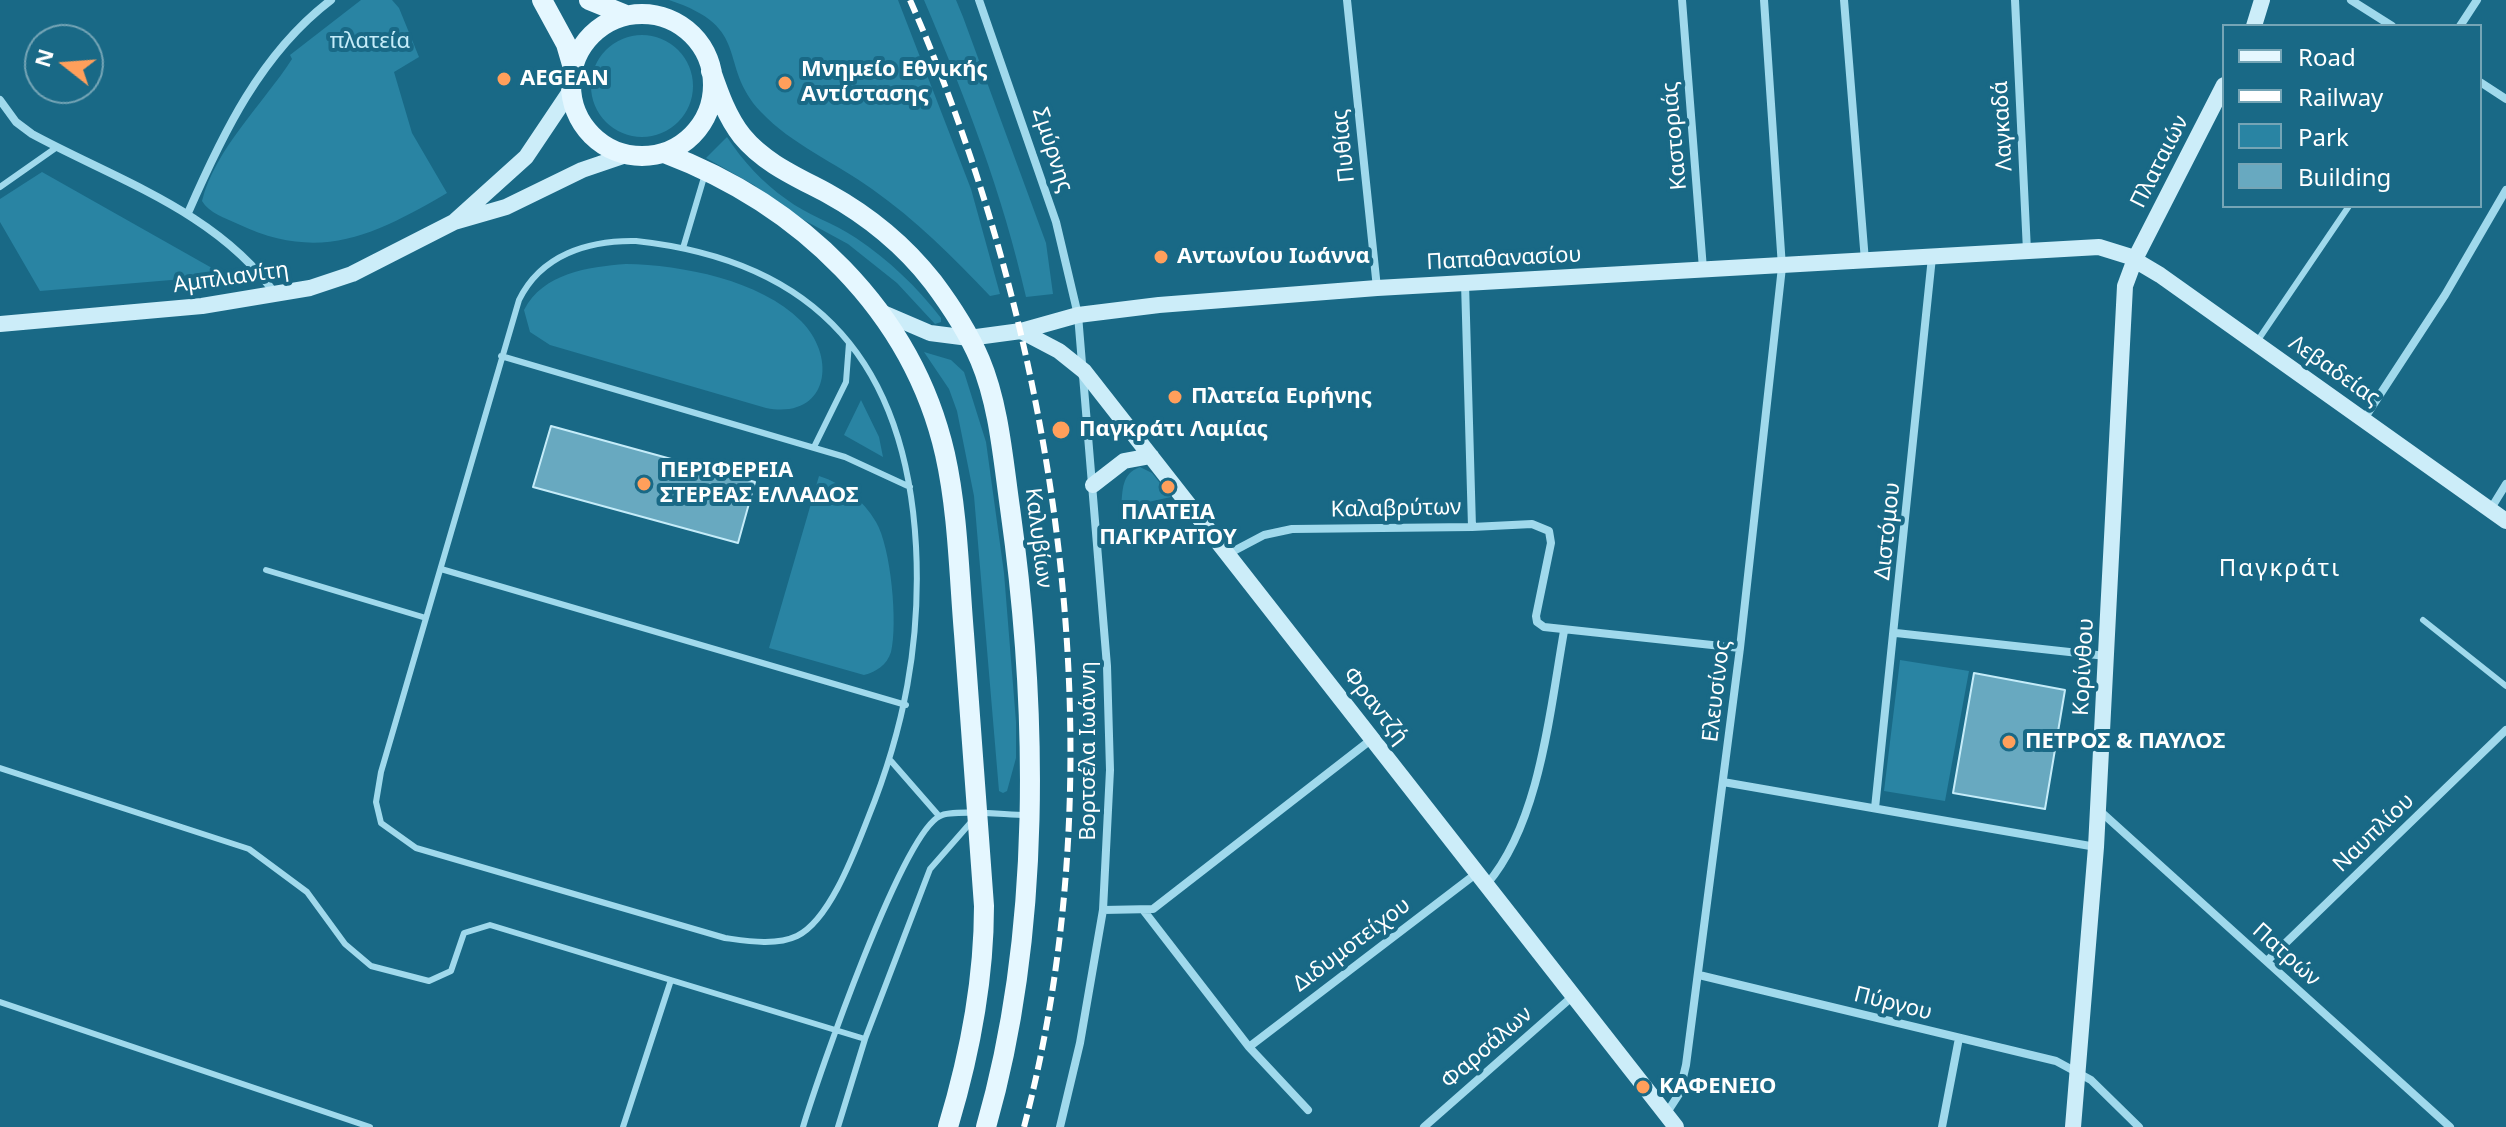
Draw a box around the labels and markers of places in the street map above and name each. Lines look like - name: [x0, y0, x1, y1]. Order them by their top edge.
- place label: Μνημείο Εθνικής Αντίστασης: [801, 57, 988, 108]
- place label: AEGEAN: [520, 66, 609, 92]
- marker: AEGEAN: [495, 70, 513, 88]
- marker: Μνημείο Εθνικής Αντίστασης: [776, 74, 794, 92]
- place label: Αντωνίου Ιωάννα: [1177, 244, 1370, 270]
- marker: Αντωνίου Ιωάννα: [1152, 248, 1170, 266]
- place label: Πλατεία Ειρήνης: [1191, 384, 1372, 410]
- marker: Πλατεία Ειρήνης: [1166, 388, 1184, 406]
- place label: Παγκράτι Λαμίας: [1079, 417, 1268, 443]
- marker: Παγκράτι Λαμίας: [1050, 419, 1072, 441]
- place label: ΠΕΡΙΦΕΡΕΙΑ ΣΤΕΡΕΑΣ ΕΛΛΑΔΟΣ: [660, 458, 859, 510]
- marker: ΠΕΡΙΦΕΡΕΙΑ ΣΤΕΡΕΑΣ ΕΛΛΑΔΟΣ: [635, 475, 653, 493]
- marker: ΠΛΑΤΕΙΑ ΠΑΓΚΡΑΤΙΟΥ: [1159, 478, 1177, 496]
- place label: ΠΛΑΤΕΙΑ ΠΑΓΚΡΑΤΙΟΥ: [1099, 500, 1237, 552]
- place label: ΠΕΤΡΟΣ & ΠΑΥΛΟΣ: [2025, 729, 2225, 755]
- marker: ΠΕΤΡΟΣ & ΠΑΥΛΟΣ: [2000, 733, 2018, 751]
- place label: ΚΑΦΕΝΕΙΟ: [1659, 1074, 1777, 1100]
- marker: ΚΑΦΕΝΕΙΟ: [1634, 1078, 1652, 1096]

